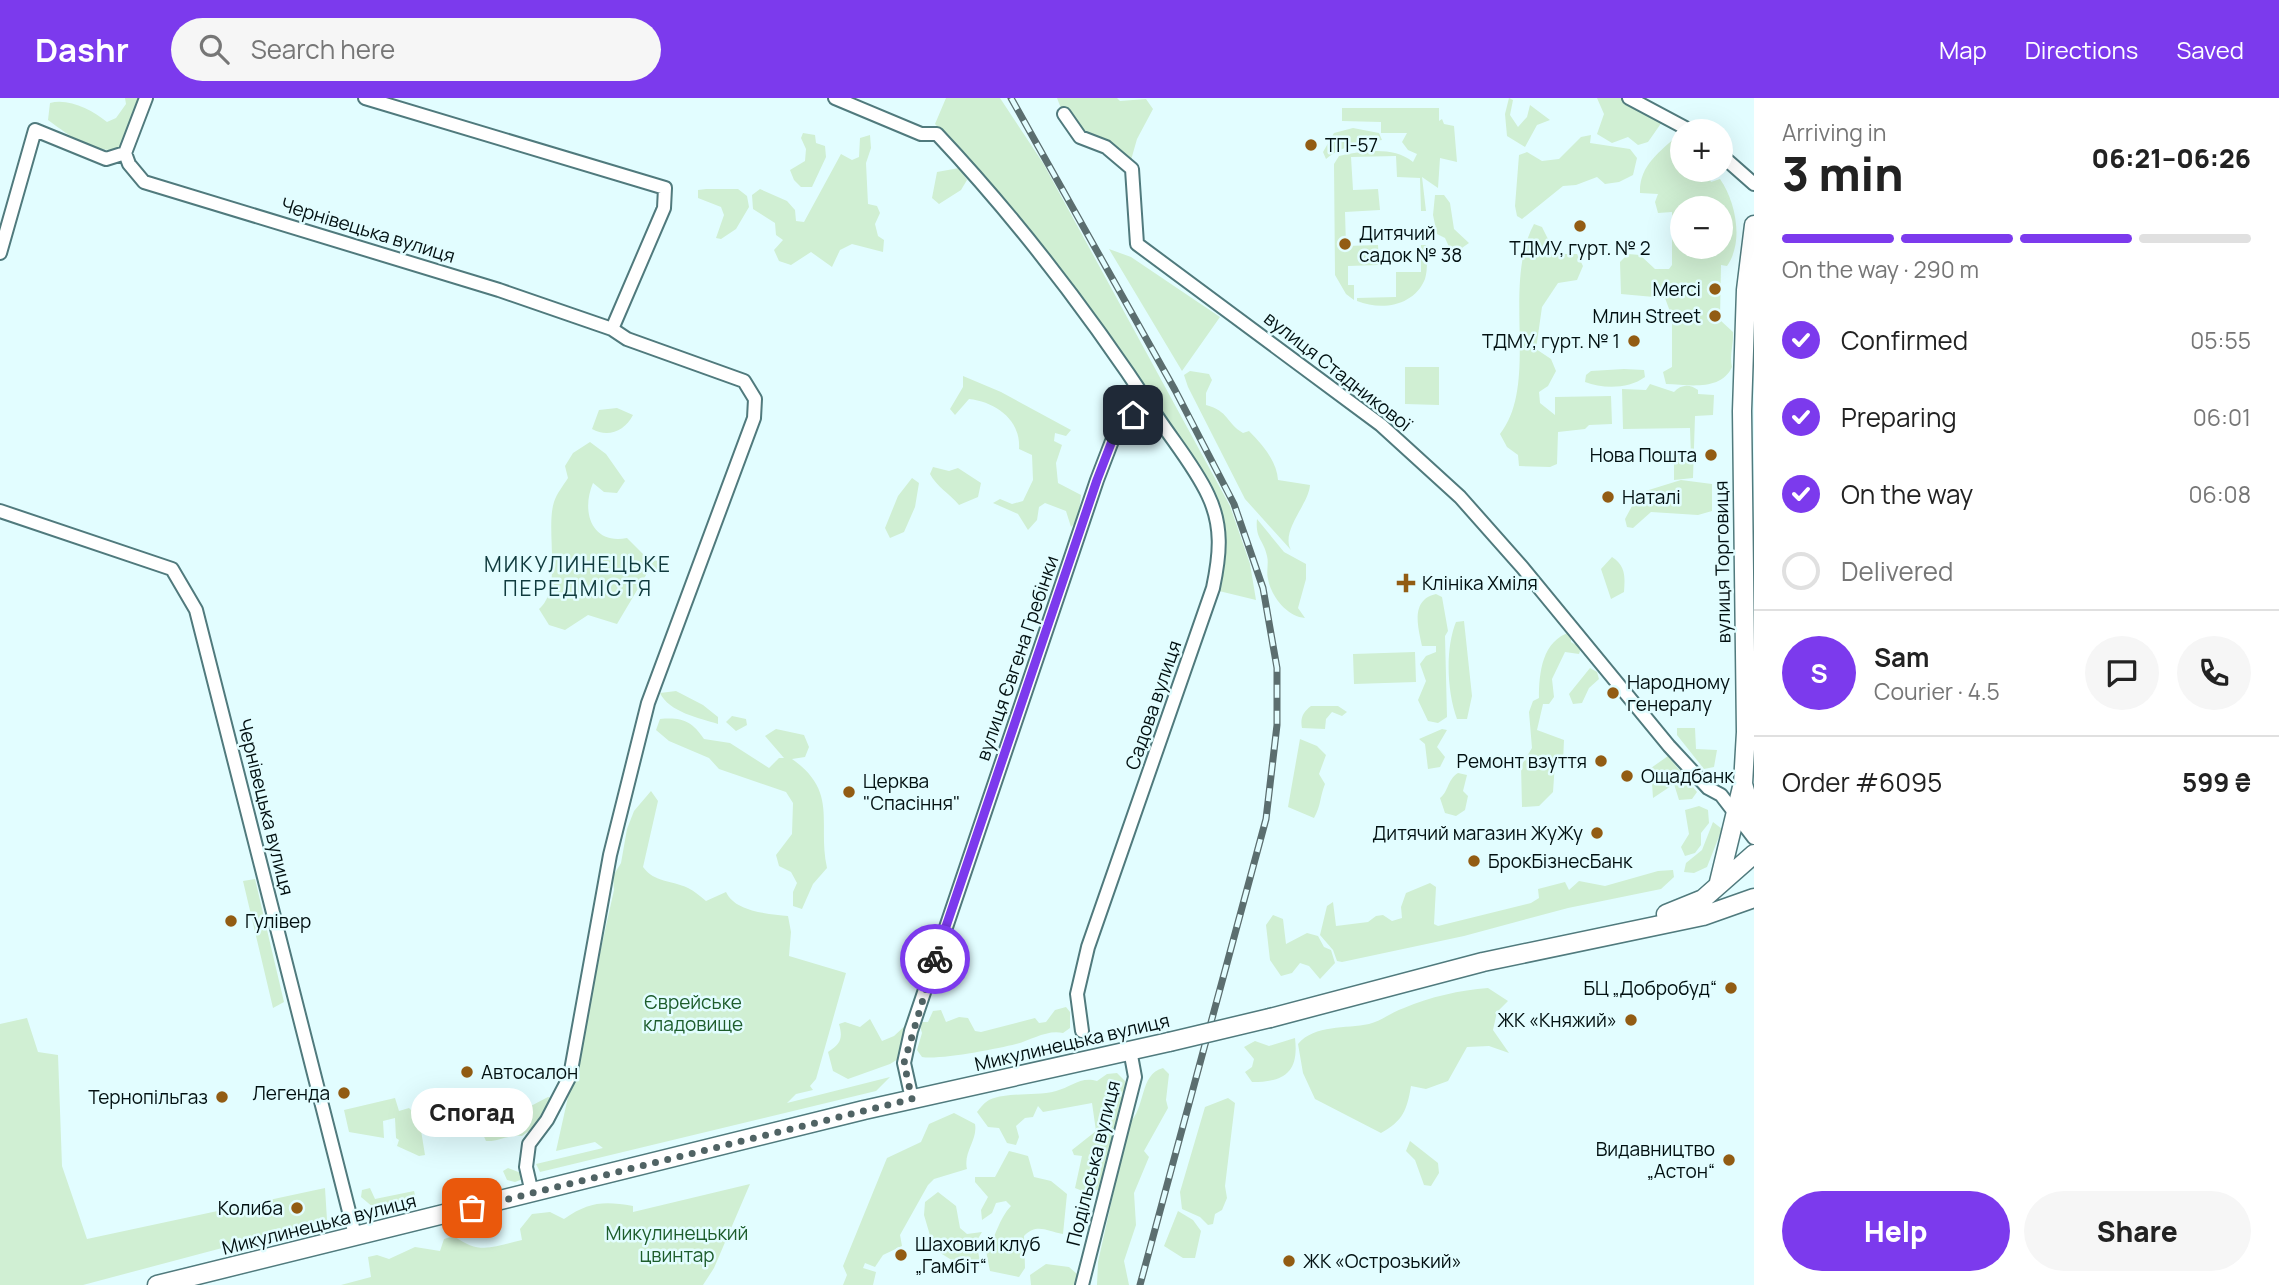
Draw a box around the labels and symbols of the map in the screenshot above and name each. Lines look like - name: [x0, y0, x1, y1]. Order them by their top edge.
- place label: ТП-57: [1325, 132, 1378, 158]
- marker: ТП-57: [1303, 137, 1319, 153]
- street label: Чернівецька вулиця: [278, 191, 458, 269]
- marker: ТДМУ, гурт. № 2: [1572, 218, 1588, 234]
- place label: Дитячий садок № 38: [1359, 220, 1462, 268]
- place label: ТДМУ, гурт. № 2: [1509, 235, 1651, 261]
- marker: Дитячий садок № 38: [1337, 236, 1353, 252]
- place label: Merci: [1653, 276, 1701, 302]
- marker: Merci: [1707, 281, 1723, 297]
- place label: Млин Street: [1592, 303, 1701, 329]
- street label: вулиця Стадникової: [1259, 305, 1418, 437]
- marker: Млин Street: [1707, 308, 1723, 324]
- place label: ТДМУ, гурт. № 1: [1482, 328, 1620, 354]
- marker: ТДМУ, гурт. № 1: [1626, 333, 1642, 349]
- pin: [1103, 385, 1163, 445]
- place label: Нова Пошта: [1590, 442, 1697, 468]
- marker: Нова Пошта: [1703, 447, 1719, 463]
- street label: вулиця Торговиця: [1708, 480, 1736, 644]
- place label: Наталі: [1622, 484, 1681, 510]
- marker: Наталі: [1600, 489, 1616, 505]
- district label: МИКУЛИНЕЦЬКЕ ПЕРЕДМІСТЯ: [484, 550, 672, 602]
- street label: вулиця Євгена Гребінки: [970, 552, 1064, 764]
- place label: Клініка Хміля: [1422, 570, 1538, 596]
- marker: Клініка Хміля: [1396, 573, 1416, 593]
- street label: Садова вулиця: [1119, 637, 1187, 773]
- place label: Народному генералу: [1627, 669, 1730, 717]
- marker: Народному генералу: [1605, 685, 1621, 701]
- street label: Чернівецька вулиця: [231, 716, 301, 898]
- place label: Ремонт взуття: [1456, 748, 1587, 774]
- marker: Ремонт взуття: [1593, 753, 1609, 769]
- place label: Ощадбанк: [1641, 763, 1734, 789]
- place label: Церква "Спасіння": [863, 768, 960, 816]
- marker: Ощадбанк: [1619, 768, 1635, 784]
- marker: Церква "Спасіння": [841, 784, 857, 800]
- place label: Дитячий магазин ЖуЖу: [1372, 820, 1583, 846]
- marker: Дитячий магазин ЖуЖу: [1589, 825, 1605, 841]
- place label: БрокБізнесБанк: [1488, 848, 1633, 874]
- marker: БрокБізнесБанк: [1466, 853, 1482, 869]
- place label: Гулівер: [245, 908, 311, 934]
- marker: Гулівер: [223, 913, 239, 929]
- courier: [900, 924, 970, 994]
- place label: БЦ „Добробуд“: [1583, 975, 1717, 1001]
- marker: БЦ „Добробуд“: [1723, 980, 1739, 996]
- park label: Єврейське кладовище: [643, 989, 743, 1037]
- street label: Микулинецька вулиця: [972, 1007, 1172, 1077]
- place label: ЖК «Княжий»: [1497, 1007, 1617, 1033]
- marker: ЖК «Княжий»: [1623, 1012, 1639, 1028]
- place label: Автосалон: [481, 1059, 578, 1085]
- marker: Автосалон: [459, 1064, 475, 1080]
- street label: Подільська вулиця: [1060, 1078, 1126, 1248]
- place label: Легенда: [253, 1080, 330, 1106]
- place label: Тернопільгаз: [88, 1084, 208, 1110]
- marker: Легенда: [336, 1085, 352, 1101]
- marker: Тернопільгаз: [214, 1089, 230, 1105]
- callout: Спогад: [411, 1089, 533, 1138]
- place label: Видавництво „Астон“: [1596, 1136, 1715, 1184]
- marker: Видавництво „Астон“: [1721, 1152, 1737, 1168]
- pin: [442, 1178, 502, 1238]
- street label: Микулинецька вулиця: [219, 1187, 419, 1261]
- place label: Колиба: [218, 1195, 283, 1221]
- marker: Колиба: [289, 1200, 305, 1216]
- park label: Микулинецький цвинтар: [606, 1220, 748, 1268]
- place label: Шаховий клуб „Гамбіт“: [915, 1231, 1041, 1279]
- marker: Шаховий клуб „Гамбіт“: [893, 1247, 909, 1263]
- place label: ЖК «Острозький»: [1303, 1248, 1462, 1274]
- marker: ЖК «Острозький»: [1281, 1253, 1297, 1269]

